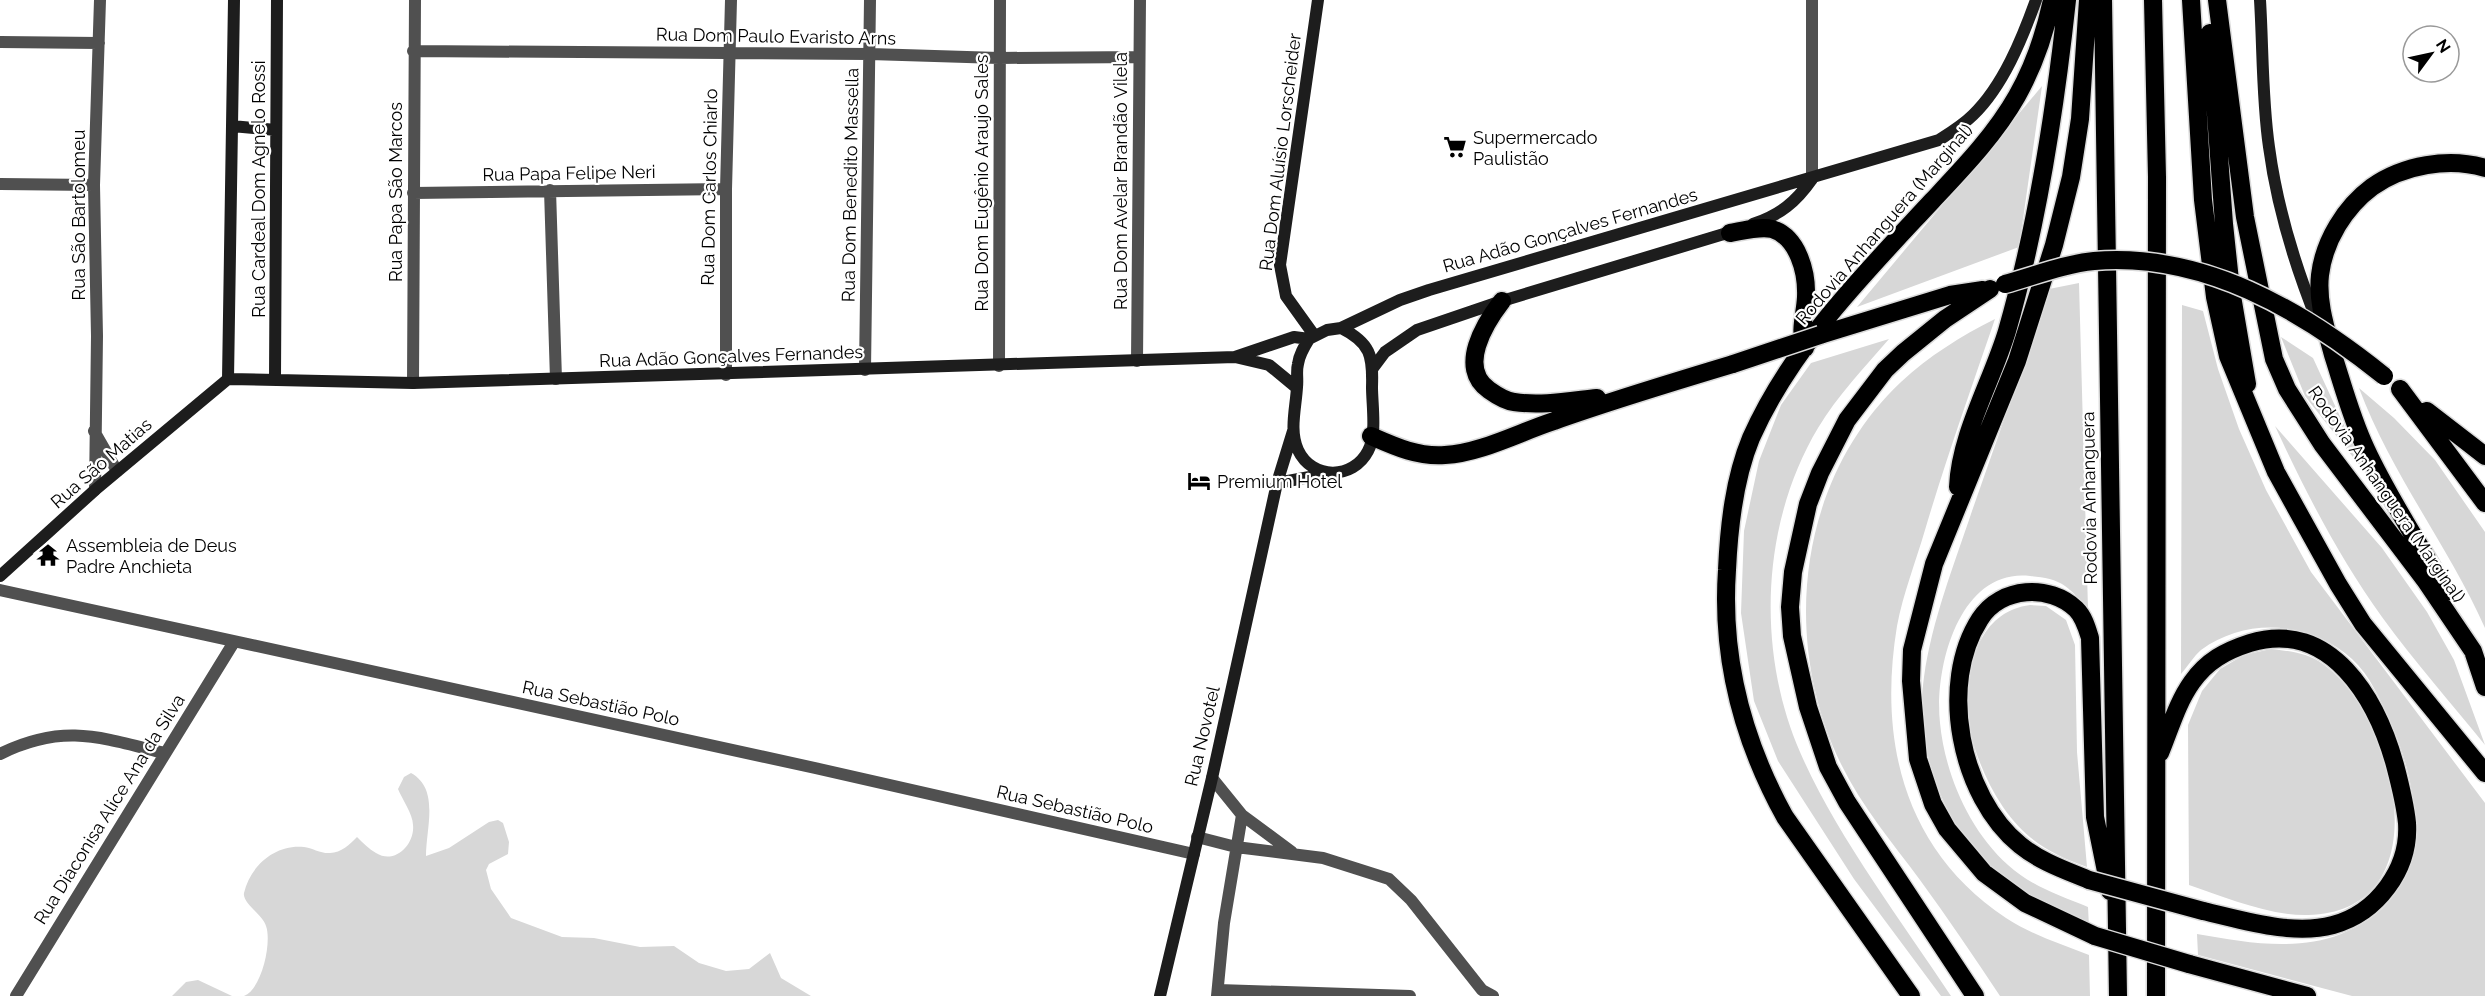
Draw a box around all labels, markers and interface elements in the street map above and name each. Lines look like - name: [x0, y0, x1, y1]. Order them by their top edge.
- street label: Rua Dom Paulo Evaristo Arns: [656, 23, 897, 49]
- north arrow: [2401, 24, 2461, 84]
- street label: Rua Dom Aluísio Lorscheider: [1255, 31, 1305, 272]
- text: N: [2432, 36, 2454, 56]
- street label: Rua Dom Avelar Brandão Vilela: [1110, 52, 1131, 310]
- street label: Rua Dom Eugênio Araujo Sales: [971, 54, 992, 311]
- street label: Rua Cardeal Dom Agnelo Rossi: [248, 60, 269, 318]
- street label: Rua Dom Benedito Massella: [837, 68, 863, 302]
- street label: Rua Dom Carlos Chiarlo: [697, 88, 721, 286]
- street label: Rua Papa São Marcos: [385, 102, 406, 282]
- street label: Rodovia Anhanguera (Marginal): [1791, 119, 1977, 329]
- place label: Supermercado Paulistão: [1473, 127, 1598, 169]
- street label: Rua São Bartolomeu: [68, 130, 89, 300]
- supermarket icon: Supermercado Paulistão: [1442, 134, 1468, 160]
- street label: Rua Papa Felipe Neri: [482, 161, 656, 185]
- street label: Rua Adão Gonçalves Fernandes: [1440, 183, 1700, 276]
- street label: Rua Adão Gonçalves Fernandes: [599, 341, 864, 371]
- street label: Rodovia Anhanguera (Marginal): [2304, 382, 2470, 606]
- street label: Rodovia Anhanguera: [2077, 411, 2101, 585]
- street label: Rua São Matias: [46, 413, 156, 512]
- hotel icon: Premium Hotel: [1186, 468, 1212, 494]
- place label: Premium Hotel: [1217, 471, 1342, 492]
- place label: Assembleia de Deus Padre Anchieta: [66, 535, 237, 577]
- temple icon: Assembleia de Deus Padre Anchieta: [35, 542, 61, 568]
- street label: Rua Sebastião Polo: [520, 676, 682, 730]
- street label: Rua Novotel: [1180, 684, 1224, 788]
- street label: Rua Diaconisa Alice Ana da Silva: [29, 690, 189, 928]
- street label: Rua Sebastião Polo: [995, 781, 1156, 837]

